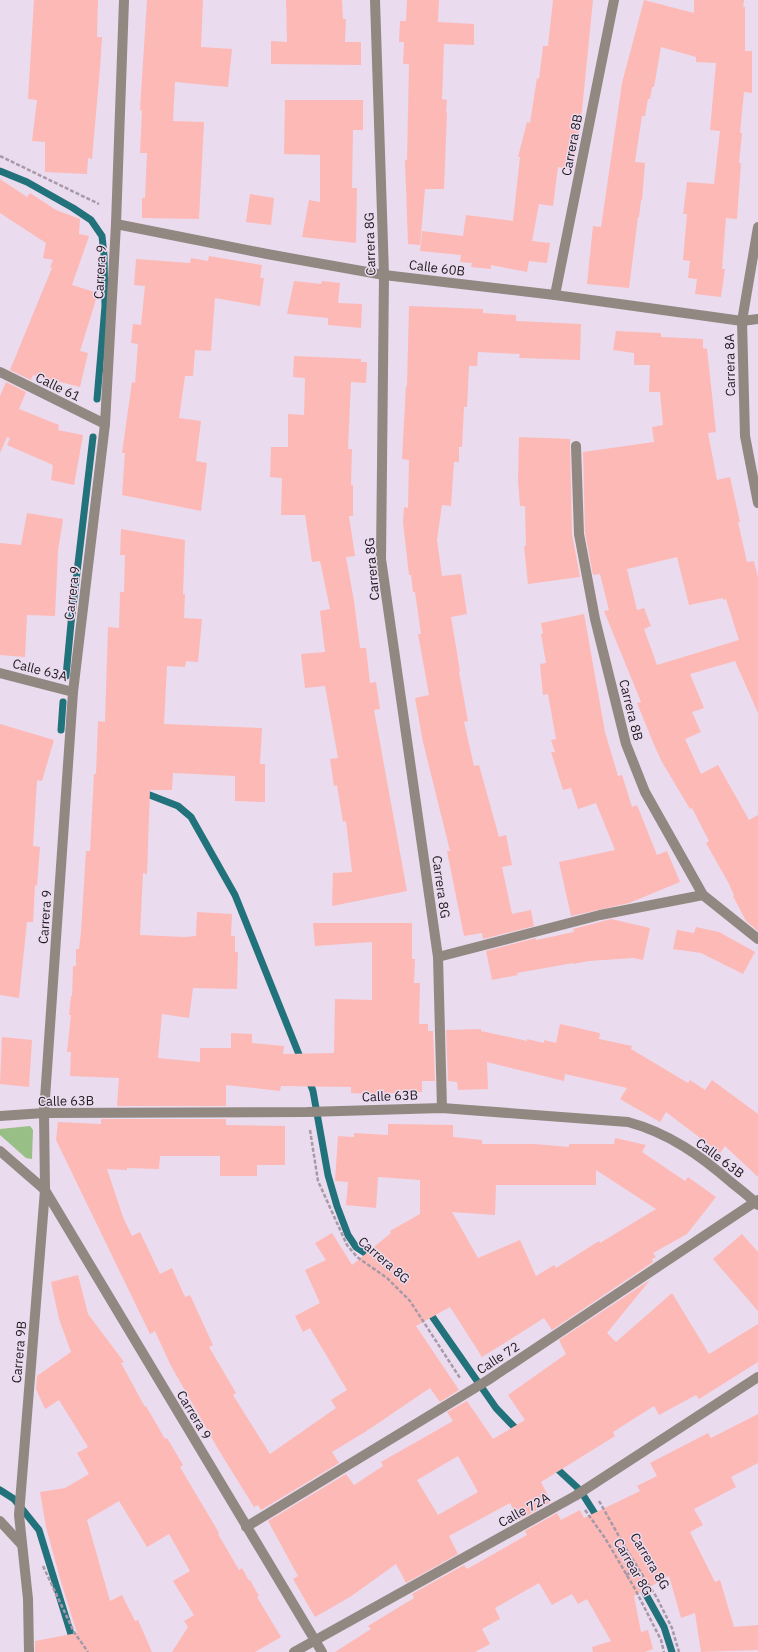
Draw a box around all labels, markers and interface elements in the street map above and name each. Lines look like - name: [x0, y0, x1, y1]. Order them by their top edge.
- street label: Carrera 8B: [558, 113, 586, 177]
- street label: Carrera 8G: [360, 212, 380, 276]
- street label: Carrera 9: [90, 245, 110, 299]
- street label: Calle 60B: [408, 256, 466, 280]
- street label: Carrera 8A: [721, 333, 739, 396]
- street label: Calle 61: [33, 369, 83, 405]
- street label: Carrera 8G: [361, 537, 383, 601]
- street label: Carrera 9: [60, 565, 84, 621]
- street label: Calle 63A: [11, 655, 70, 685]
- street label: Carrera 8B: [615, 678, 647, 742]
- street label: Carrera 8G: [428, 855, 454, 919]
- street label: Carrera 9: [35, 889, 55, 945]
- street label: Calle 63B: [362, 1087, 418, 1105]
- street label: Calle 63B: [38, 1092, 94, 1110]
- street label: Calle 63B: [692, 1134, 748, 1182]
- street label: Carrera 8G: [355, 1233, 413, 1287]
- street label: Carrera 9B: [8, 1320, 30, 1384]
- street label: Calle 72: [473, 1338, 523, 1378]
- street label: Carrera 9: [173, 1387, 215, 1443]
- street label: Calle 72A: [495, 1489, 553, 1531]
- street label: Carrera 8G: [626, 1530, 674, 1592]
- street label: Carrear 8G: [610, 1535, 656, 1599]

